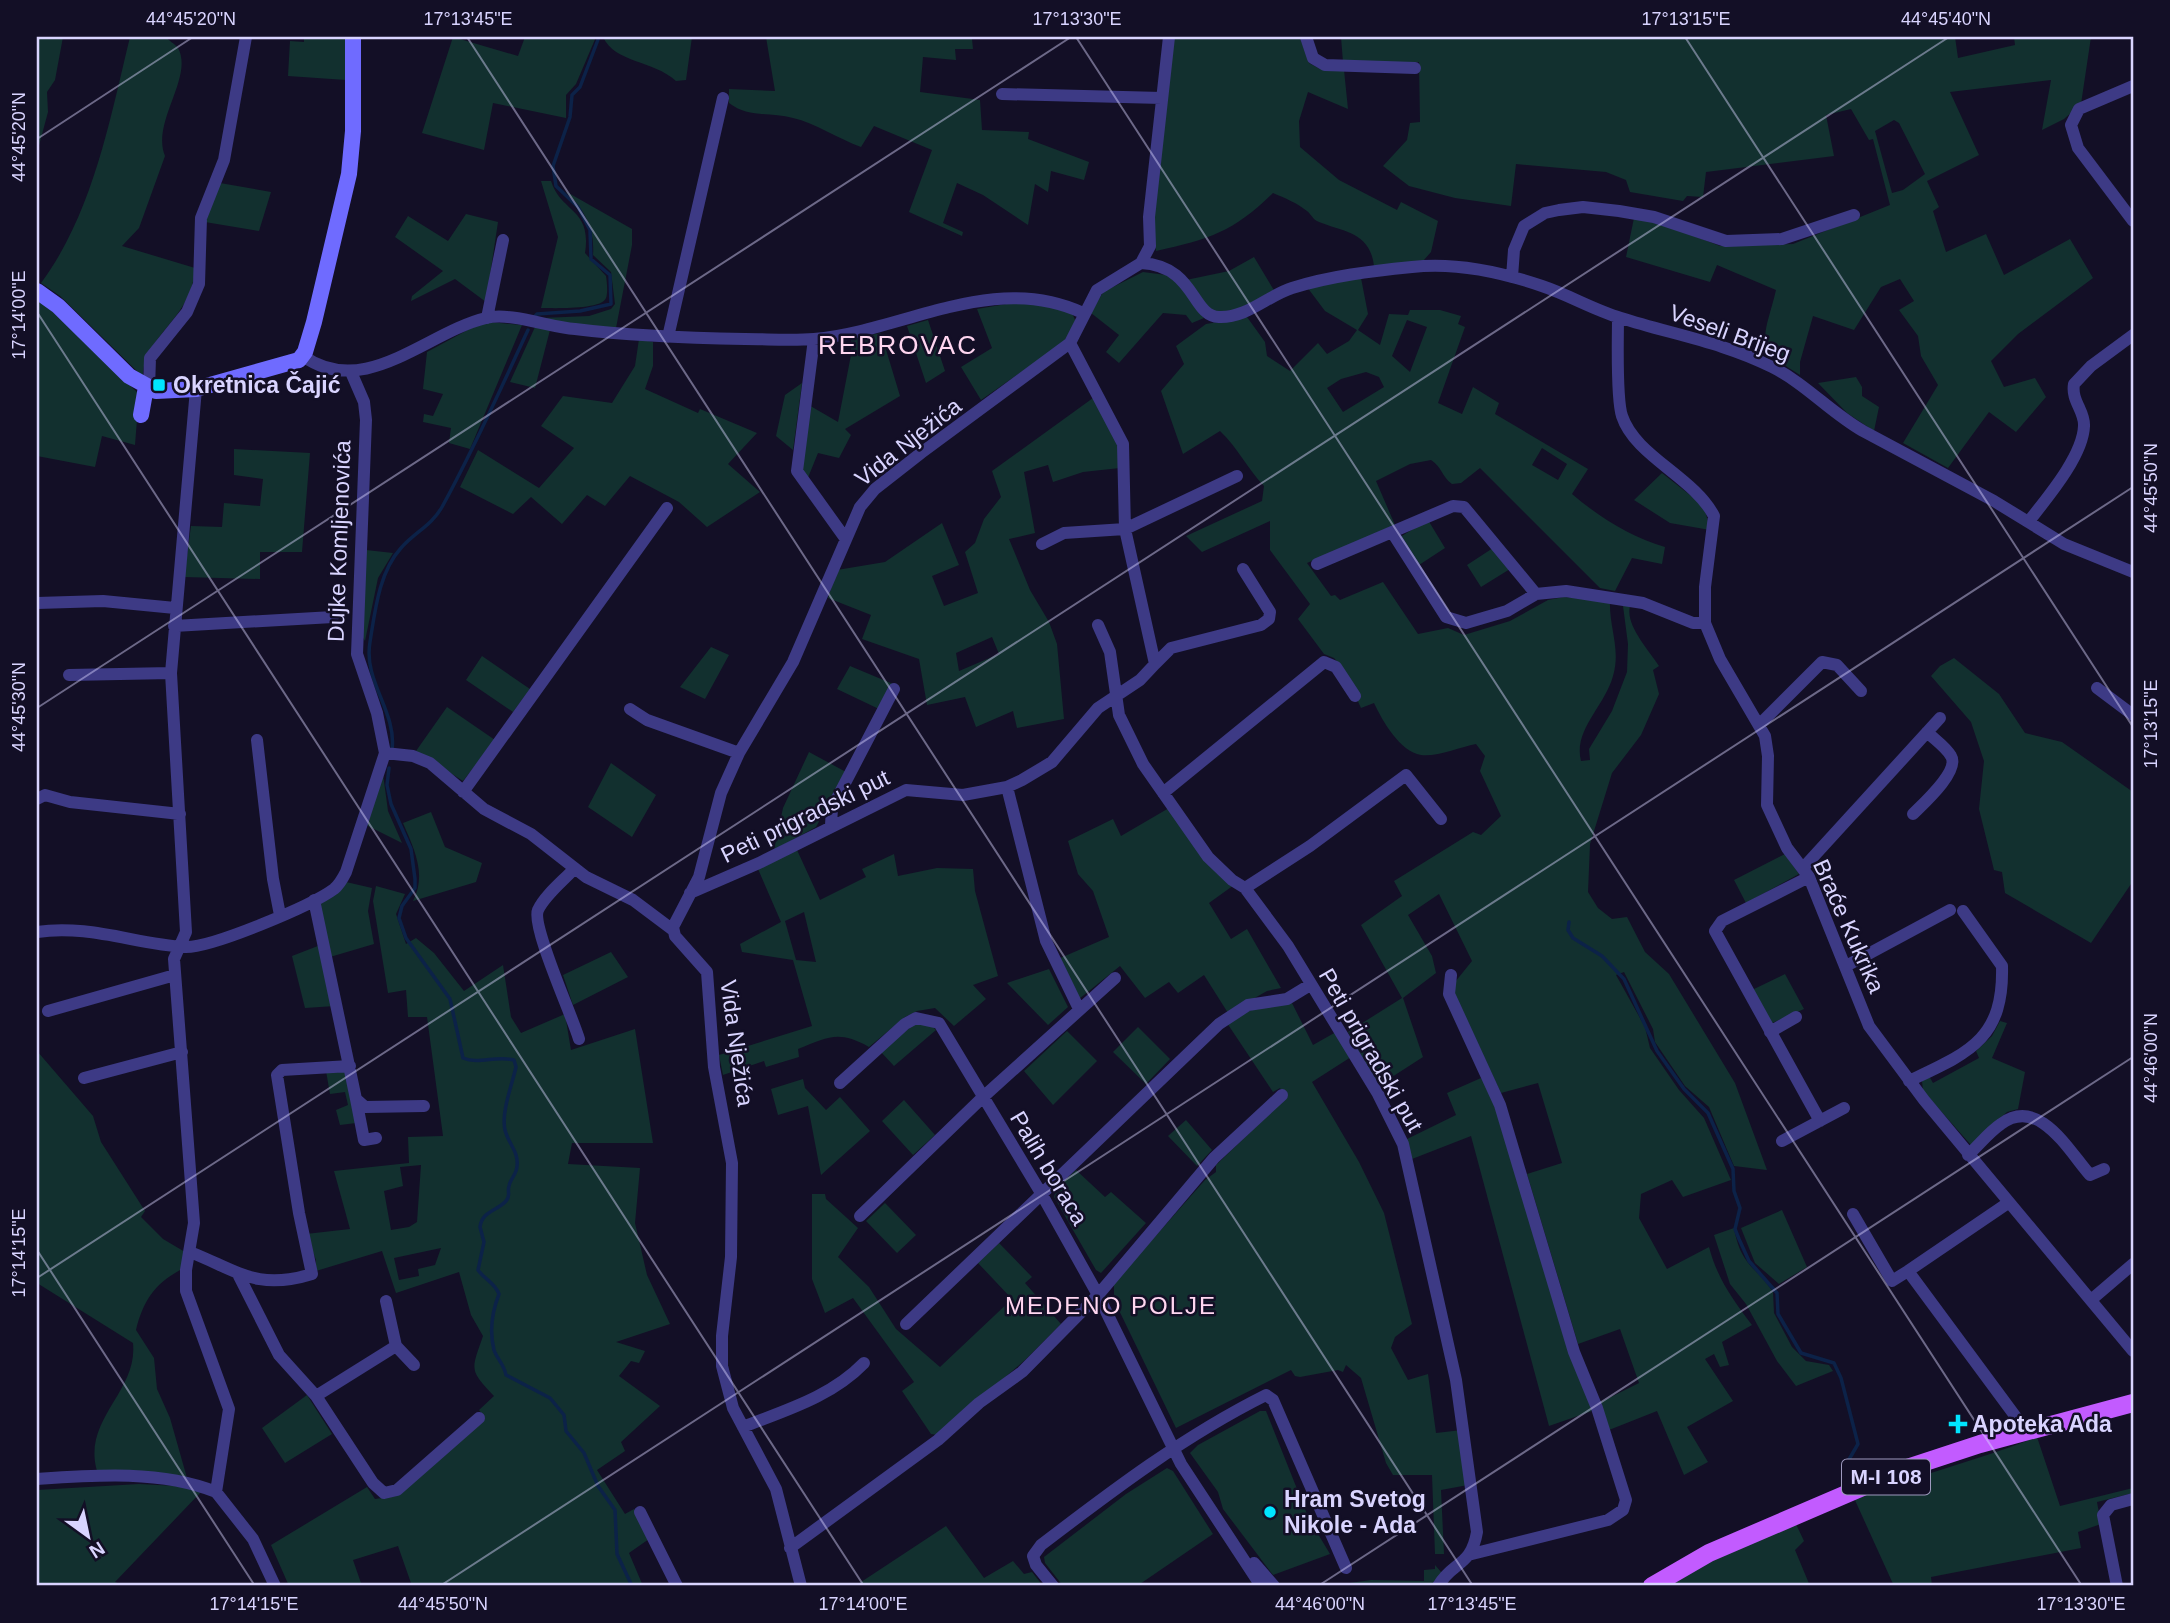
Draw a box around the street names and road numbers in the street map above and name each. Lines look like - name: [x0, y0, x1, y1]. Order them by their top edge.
- street label: Veseli Brijeg: [1666, 299, 1794, 367]
- street label: Vida Nježića: [850, 392, 966, 491]
- street label: Dujke Komljenovića: [322, 439, 356, 642]
- street label: Peti prigradski put: [717, 764, 894, 868]
- street label: Braće Kukrika: [1808, 855, 1890, 997]
- street label: Peti prigradski put: [1314, 964, 1429, 1137]
- street label: Vida Nježića: [715, 978, 759, 1108]
- street label: Palih boraca: [1005, 1107, 1093, 1230]
- road number: M-I 108: [1842, 1460, 1930, 1494]

